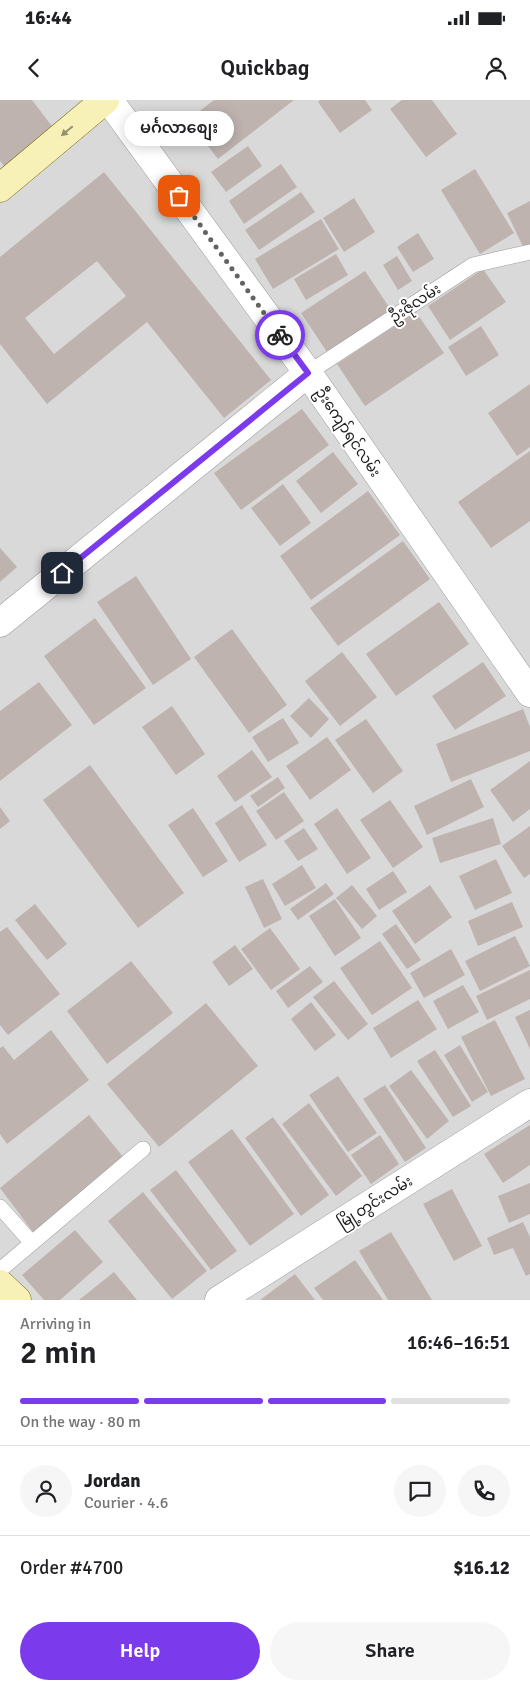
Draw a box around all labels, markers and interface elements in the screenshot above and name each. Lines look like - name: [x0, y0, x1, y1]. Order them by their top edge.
- text: 16:44: [25, 6, 72, 30]
- icon: back: [20, 54, 48, 82]
- text: Quickbag: [220, 54, 310, 81]
- icon: person: [482, 54, 510, 82]
- callout: မင်္ဂလာစျေး: [124, 111, 234, 146]
- text: မင်္ဂလာစျေး: [140, 118, 218, 138]
- one-way arrow: [61, 126, 74, 137]
- pin: [158, 175, 200, 217]
- icon: bag: [165, 182, 193, 210]
- street label: ဦးဇိုလမ်း: [385, 279, 446, 329]
- courier: [255, 310, 305, 360]
- icon: bike: [266, 321, 294, 349]
- street label: ဦးကျော်ရင်လမ်း: [309, 383, 385, 482]
- pin: [41, 552, 83, 594]
- icon: home: [48, 559, 76, 587]
- street label: မြို့တွင်းလမ်း: [334, 1171, 417, 1235]
- text: Arriving in: [20, 1314, 91, 1334]
- text: 16:46–16:51: [407, 1331, 510, 1355]
- text: 2 min: [20, 1333, 97, 1372]
- text: On the way · 80 m: [20, 1412, 141, 1432]
- button: person: [20, 1465, 72, 1517]
- button: chat: [394, 1465, 446, 1517]
- button: phone: [458, 1465, 510, 1517]
- text: Jordan: [84, 1469, 141, 1493]
- text: Courier · 4.6: [84, 1493, 168, 1513]
- text: Order #4700: [20, 1556, 123, 1580]
- text: $16.12: [453, 1556, 510, 1580]
- button: Help: [20, 1622, 260, 1680]
- button: Share: [270, 1622, 510, 1680]

